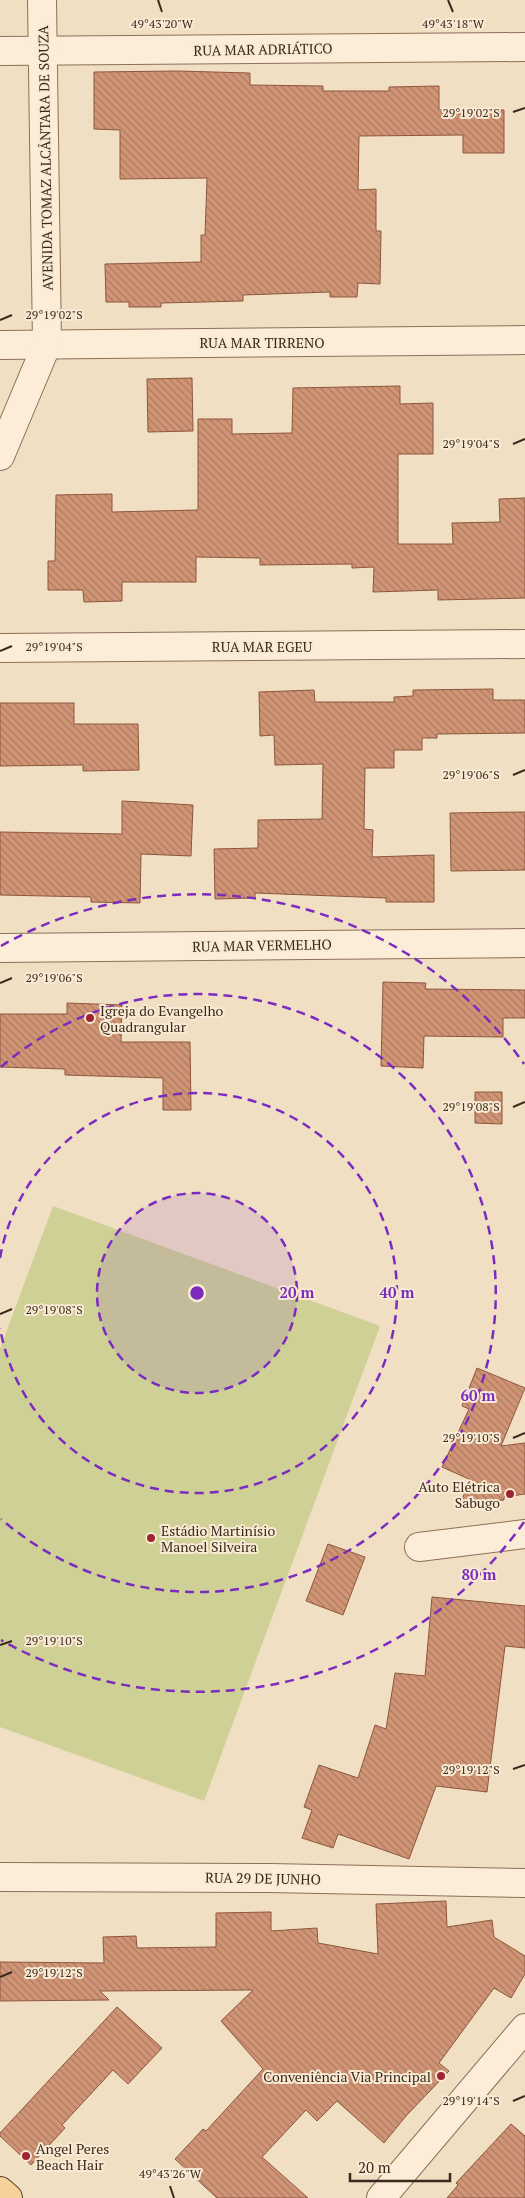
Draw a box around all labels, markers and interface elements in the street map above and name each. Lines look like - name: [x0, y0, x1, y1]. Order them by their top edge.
- text: 49°43'20"W: [131, 16, 194, 31]
- text: 49°43'18"W: [422, 16, 485, 31]
- street label: AVENIDA TOMAZ ALCÂNTARA DE SOUZA: [33, 25, 57, 291]
- street label: RUA MAR ADRIÁTICO: [193, 38, 333, 60]
- text: 29°19'02"S: [442, 105, 500, 120]
- text: 29°19'02"S: [25, 307, 83, 322]
- street label: RUA MAR TIRRENO: [199, 333, 325, 352]
- text: 29°19'04"S: [442, 436, 500, 451]
- street label: RUA MAR EGEU: [212, 637, 313, 656]
- text: 29°19'04"S: [25, 639, 83, 654]
- text: 29°19'06"S: [442, 767, 500, 782]
- street label: RUA MAR VERMELHO: [192, 934, 332, 956]
- text: 29°19'06"S: [25, 970, 83, 985]
- place label: Igreja do Evangelho Quadrangular: [100, 1001, 224, 1036]
- marker: Igreja do Evangelho Quadrangular: [84, 1012, 96, 1024]
- text: 29°19'08"S: [442, 1099, 500, 1114]
- text: 20 m: [280, 1282, 315, 1302]
- text: 40 m: [380, 1282, 415, 1302]
- centre of rings: [188, 1284, 206, 1302]
- text: 29°19'08"S: [25, 1302, 83, 1317]
- text: 60 m: [461, 1385, 496, 1405]
- text: 29°19'10"S: [442, 1430, 500, 1445]
- place label: Auto Elétrica Sabugo: [418, 1477, 500, 1512]
- marker: Auto Elétrica Sabugo: [504, 1488, 516, 1500]
- place label: Estádio Martinísio Manoel Silveira: [161, 1521, 275, 1556]
- marker: Estádio Martinísio Manoel Silveira: [145, 1532, 157, 1544]
- text: 80 m: [462, 1564, 497, 1584]
- text: 29°19'10"S: [25, 1633, 83, 1648]
- text: 29°19'12"S: [442, 1762, 500, 1777]
- street label: RUA 29 DE JUNHO: [205, 1867, 321, 1889]
- text: 29°19'12"S: [25, 1965, 83, 1980]
- place label: Conveniência Via Principal: [263, 2067, 431, 2086]
- marker: Conveniência Via Principal: [435, 2070, 447, 2082]
- text: 29°19'14"S: [442, 2093, 500, 2108]
- place label: Angel Peres Beach Hair: [36, 2139, 109, 2174]
- marker: Angel Peres Beach Hair: [20, 2150, 32, 2162]
- scale bar: [350, 2150, 450, 2182]
- text: 20 m: [358, 2157, 391, 2177]
- text: 49°43'26"W: [139, 2166, 202, 2181]

